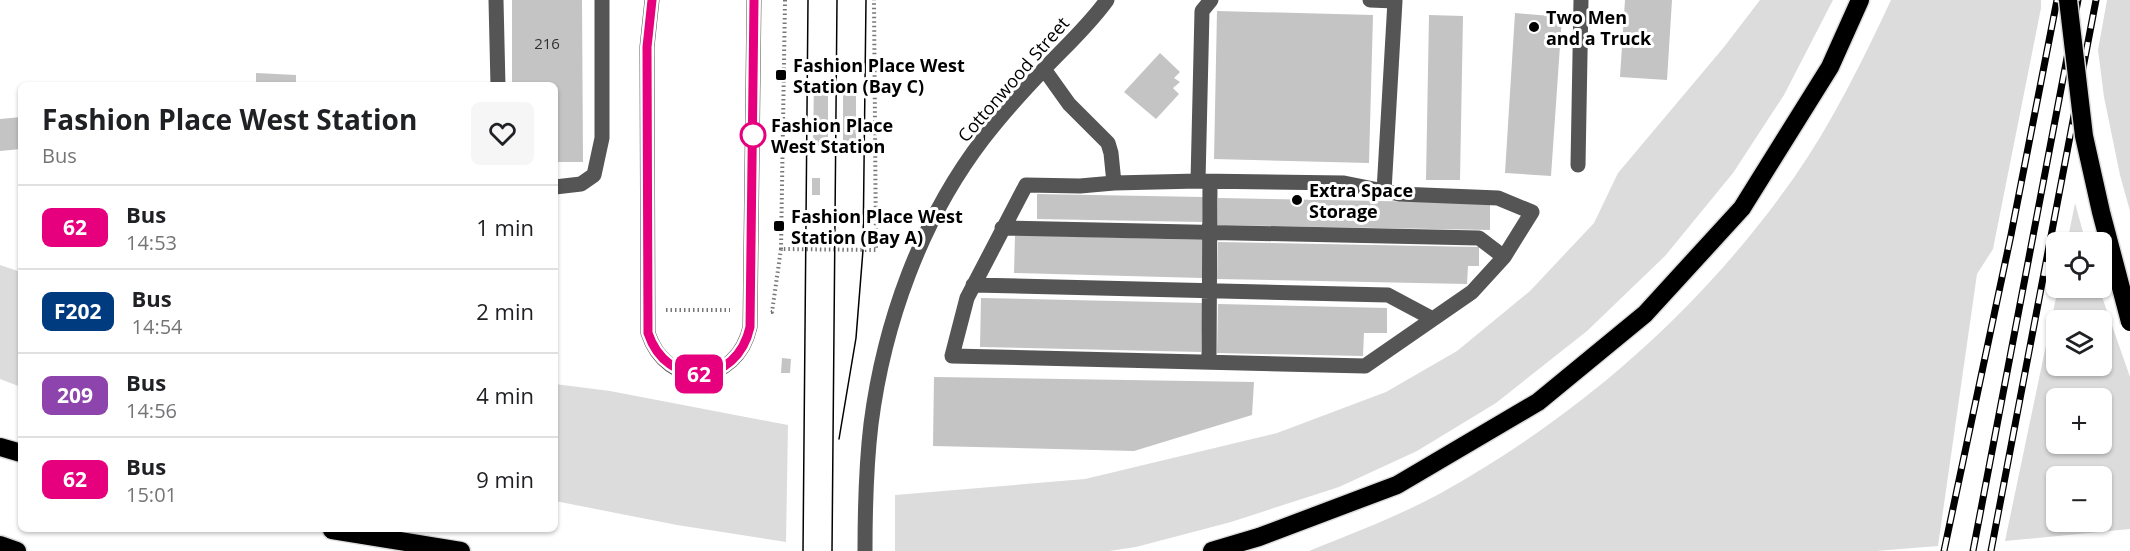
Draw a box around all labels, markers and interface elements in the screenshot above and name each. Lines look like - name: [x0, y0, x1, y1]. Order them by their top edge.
- place label: Two Men and a Truck: [1546, 5, 1652, 50]
- street label: Cottonwood Street: [952, 11, 1074, 147]
- marker: Two Men and a Truck: [1527, 20, 1541, 34]
- house number: 216: [534, 33, 560, 53]
- place label: Fashion Place West Station (Bay C): [793, 53, 965, 98]
- marker: Fashion Place West Station (Bay C): [774, 68, 788, 82]
- text: Fashion Place West Station: [42, 100, 417, 138]
- button: heart: [471, 102, 534, 165]
- place label: Fashion Place West Station: [771, 113, 893, 158]
- marker: Fashion Place West Station: [740, 122, 766, 148]
- text: Bus: [42, 142, 77, 169]
- place label: Extra Space Storage: [1309, 178, 1413, 223]
- marker: Extra Space Storage: [1290, 193, 1304, 207]
- text: Bus: [126, 199, 166, 229]
- place label: Fashion Place West Station (Bay A): [791, 204, 963, 249]
- text: 1 min: [476, 212, 534, 242]
- text: 62: [63, 213, 87, 241]
- marker: Fashion Place West Station (Bay A): [772, 219, 786, 233]
- text: 14:53: [126, 229, 177, 256]
- map controls: [2046, 232, 2112, 532]
- button: locate: [2046, 232, 2112, 298]
- text: Bus: [132, 283, 172, 313]
- text: 2 min: [476, 296, 534, 326]
- text: F202: [54, 297, 102, 325]
- button: layers: [2046, 310, 2112, 376]
- text: 14:54: [132, 313, 183, 340]
- line badge: 62: [672, 354, 726, 394]
- text: 62: [687, 360, 711, 388]
- text: Bus: [126, 367, 166, 397]
- text: 4 min: [476, 380, 534, 410]
- text: 209: [57, 381, 93, 409]
- button: +: [2046, 388, 2112, 454]
- text: 14:56: [126, 397, 177, 424]
- text: Bus: [126, 451, 166, 481]
- text: 9 min: [476, 464, 534, 494]
- text: 62: [63, 465, 87, 493]
- button: −: [2046, 466, 2112, 532]
- text: 15:01: [126, 481, 177, 508]

